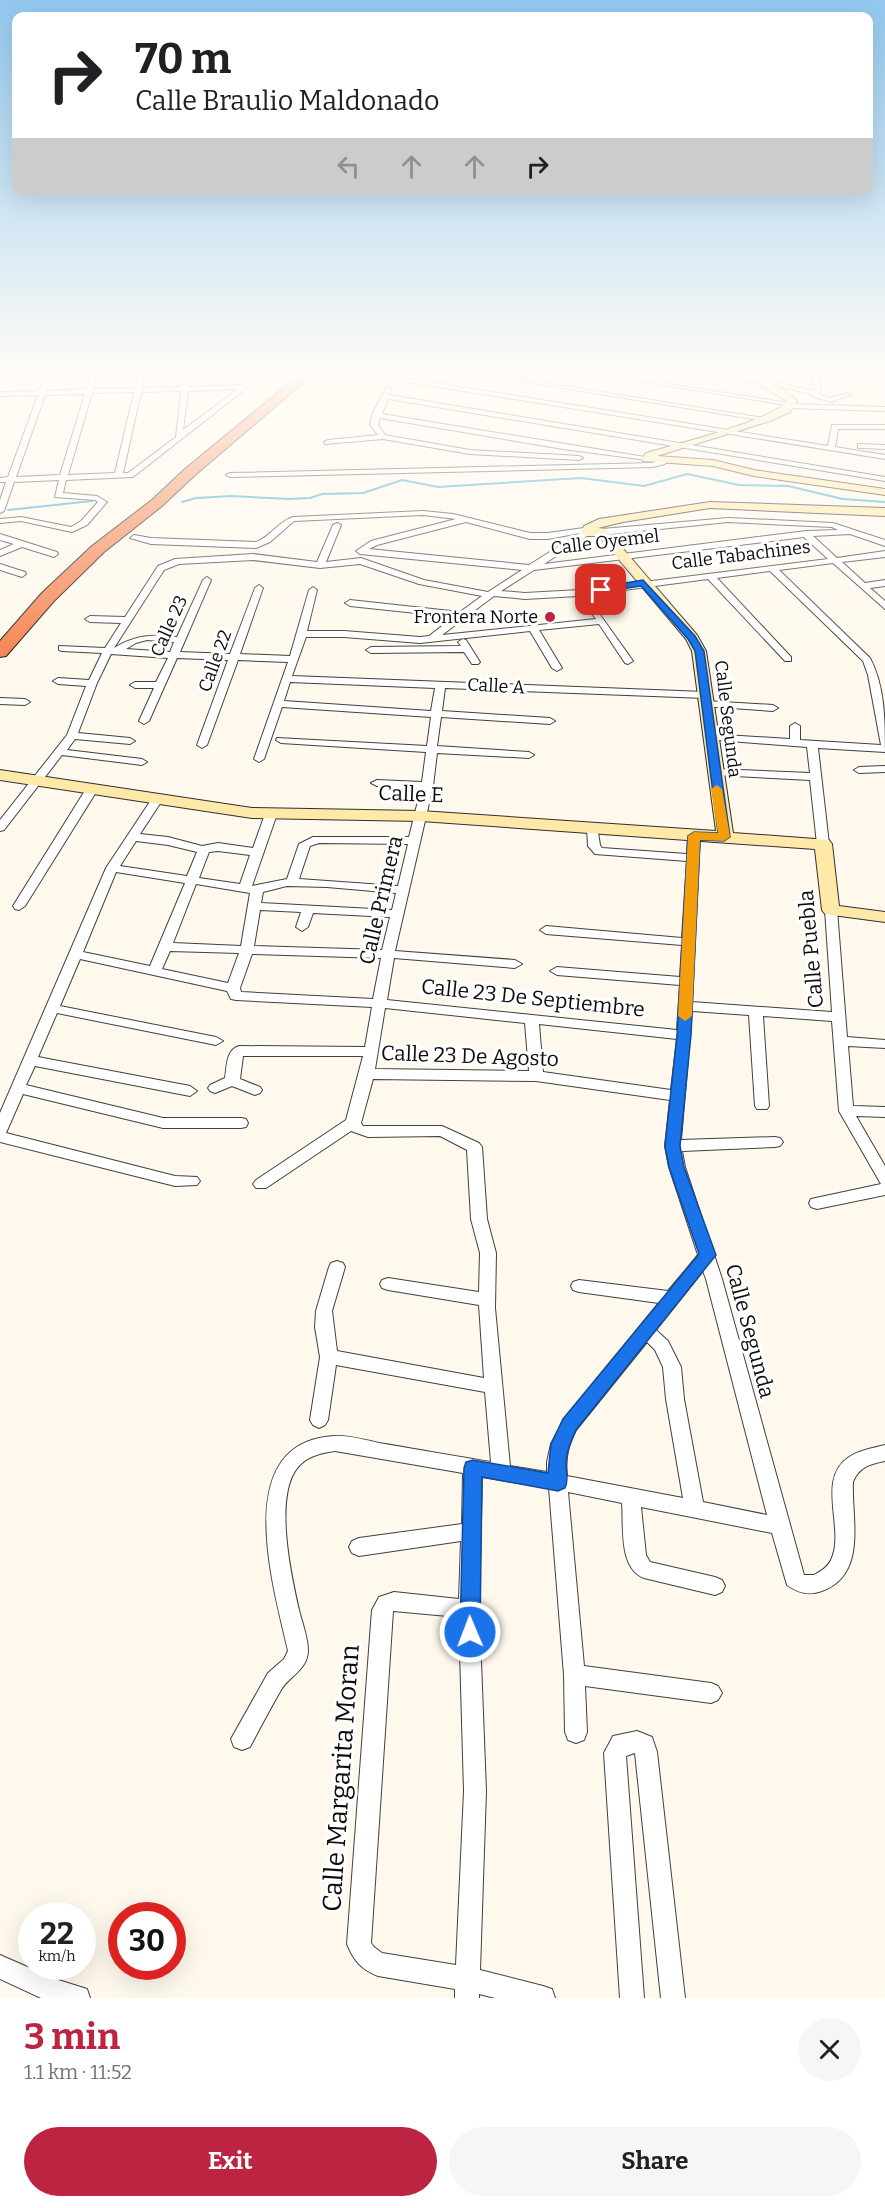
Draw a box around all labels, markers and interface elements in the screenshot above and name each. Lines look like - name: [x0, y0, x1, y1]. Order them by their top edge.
- text: 70 m: [135, 34, 231, 84]
- icon: right: [36, 36, 114, 114]
- text: Calle Braulio Maldonado: [135, 85, 440, 117]
- icon: left: [332, 150, 365, 183]
- icon: ahead: [395, 150, 428, 183]
- icon: ahead: [458, 150, 491, 183]
- icon: right: [521, 150, 554, 183]
- street label: Calle Oyemel: [549, 524, 661, 560]
- street label: Calle Tabachines: [670, 536, 812, 574]
- pin: [575, 564, 626, 615]
- icon: arrive: [584, 573, 617, 606]
- street label: Calle 23: [146, 592, 192, 660]
- place label: Frontera Norte: [414, 606, 538, 628]
- marker: Frontera Norte: [543, 610, 557, 624]
- street label: Calle 22: [194, 627, 236, 695]
- street label: Calle Segunda: [710, 659, 746, 779]
- street label: Calle A: [467, 674, 526, 699]
- street label: Calle E: [378, 780, 444, 808]
- street label: Calle Primera: [354, 832, 409, 967]
- street label: Calle Puebla: [793, 888, 829, 1009]
- street label: Calle 23 De Septiembre: [420, 973, 646, 1023]
- street label: Calle 23 De Agosto: [381, 1040, 559, 1072]
- street label: Calle Segunda: [720, 1261, 781, 1401]
- position arrow: [438, 1600, 502, 1664]
- street label: Calle Margarita Moran: [316, 1643, 366, 1913]
- speed limit sign: 30: [108, 1902, 186, 1980]
- text: 22: [40, 1916, 74, 1952]
- text: km/h: [38, 1947, 76, 1965]
- text: 3 min: [24, 2015, 120, 2059]
- button: close: [798, 2018, 861, 2081]
- text: 1.1 km · 11:52: [24, 2060, 132, 2084]
- button: Exit: [24, 2127, 437, 2196]
- button: Share: [449, 2127, 861, 2196]

